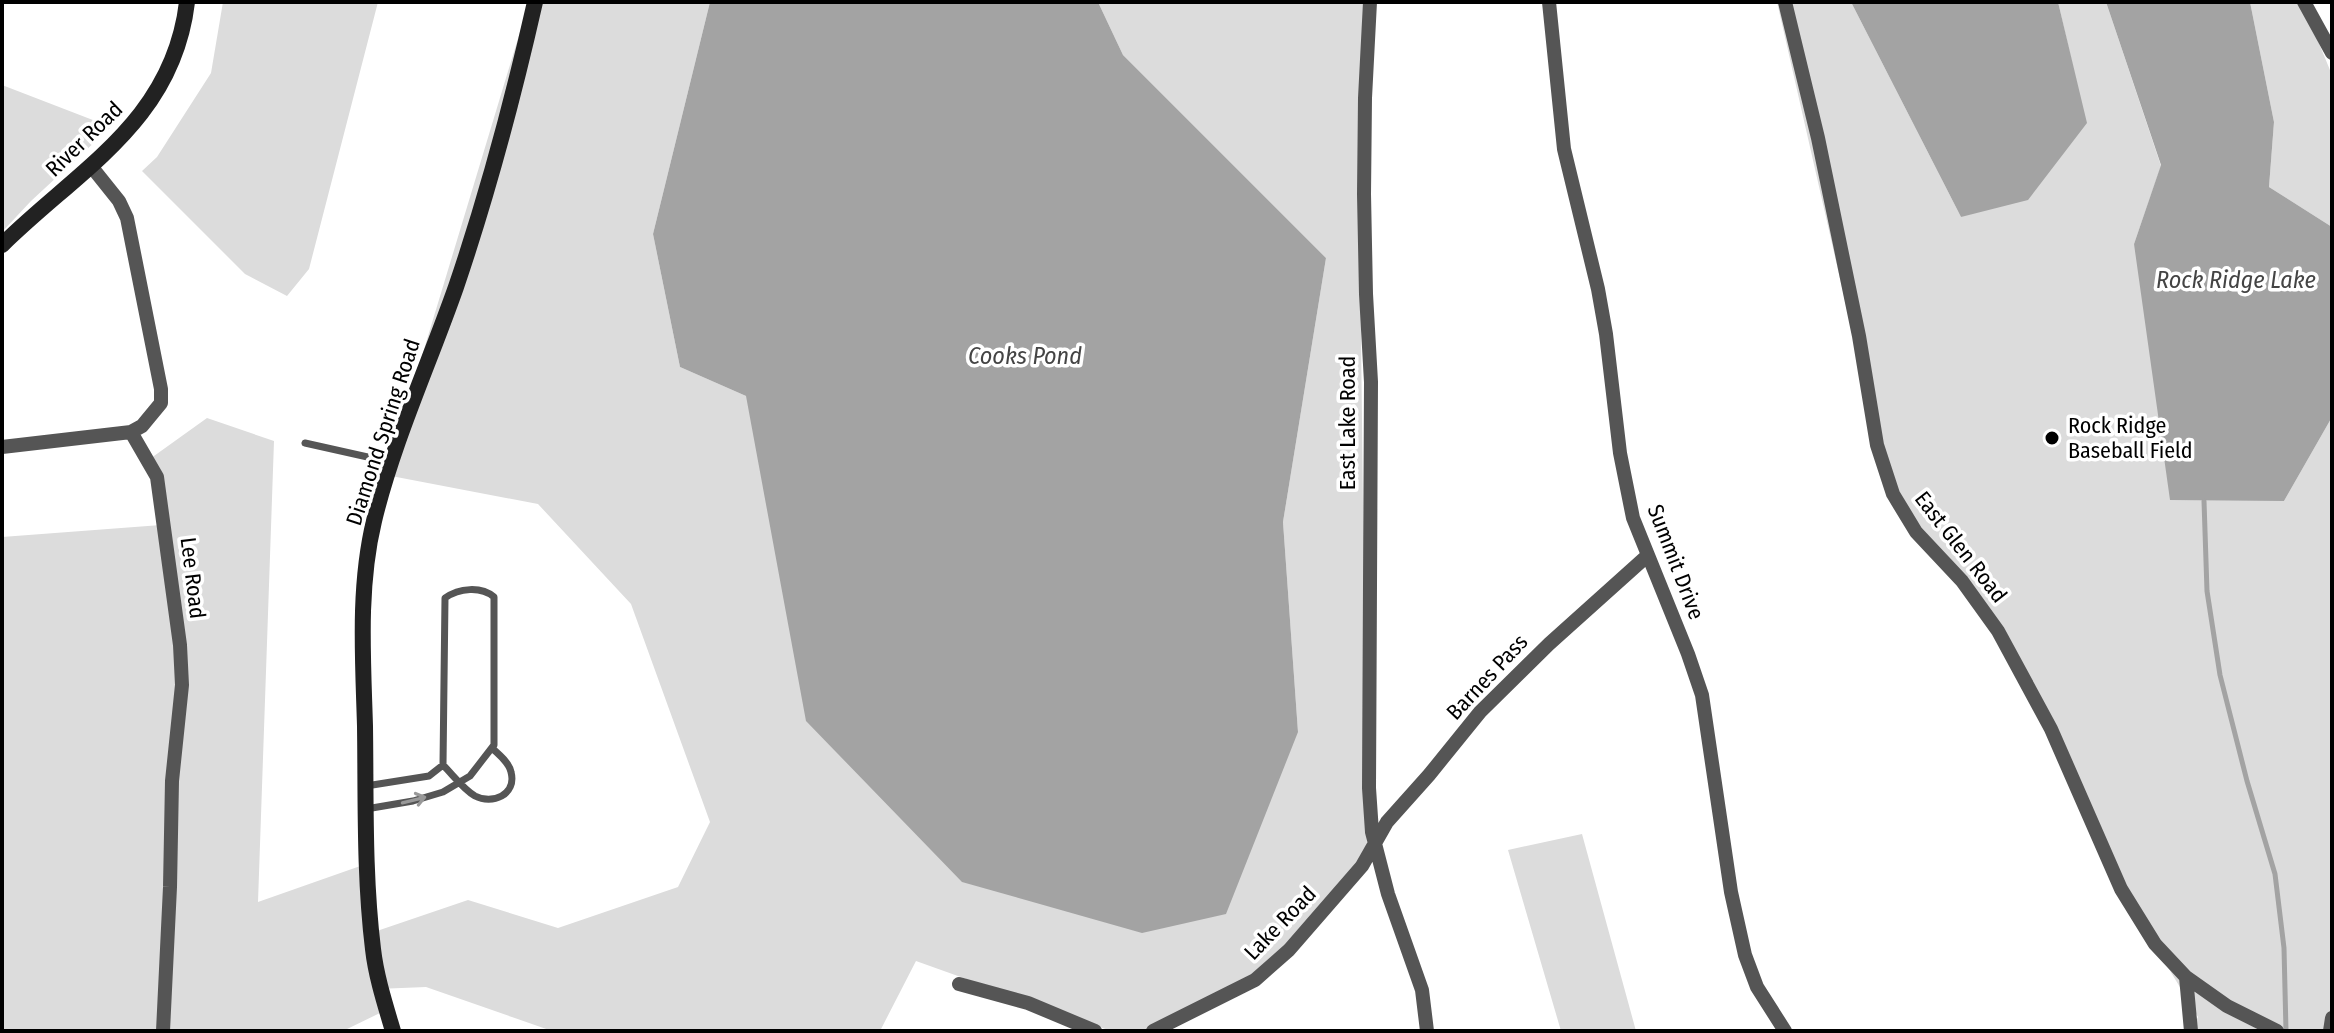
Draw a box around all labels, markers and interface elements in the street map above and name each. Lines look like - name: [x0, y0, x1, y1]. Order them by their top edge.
- street label: River Road: [40, 96, 128, 182]
- water label: Rock Ridge Lake: [2156, 266, 2316, 294]
- street label: Diamond Spring Road: [340, 335, 426, 529]
- water label: Cooks Pond: [968, 342, 1082, 370]
- street label: East Lake Road: [1334, 356, 1361, 490]
- place label: Rock Ridge Baseball Field: [2068, 412, 2193, 464]
- marker: Rock Ridge Baseball Field: [2043, 429, 2061, 447]
- street label: East Glen Road: [1909, 486, 2013, 608]
- street label: Summit Drive: [1642, 501, 1710, 623]
- street label: Lee Road: [175, 536, 211, 620]
- street label: Barnes Pass: [1441, 629, 1533, 725]
- one-way arrow: [401, 792, 427, 807]
- street label: Lake Road: [1238, 881, 1322, 965]

